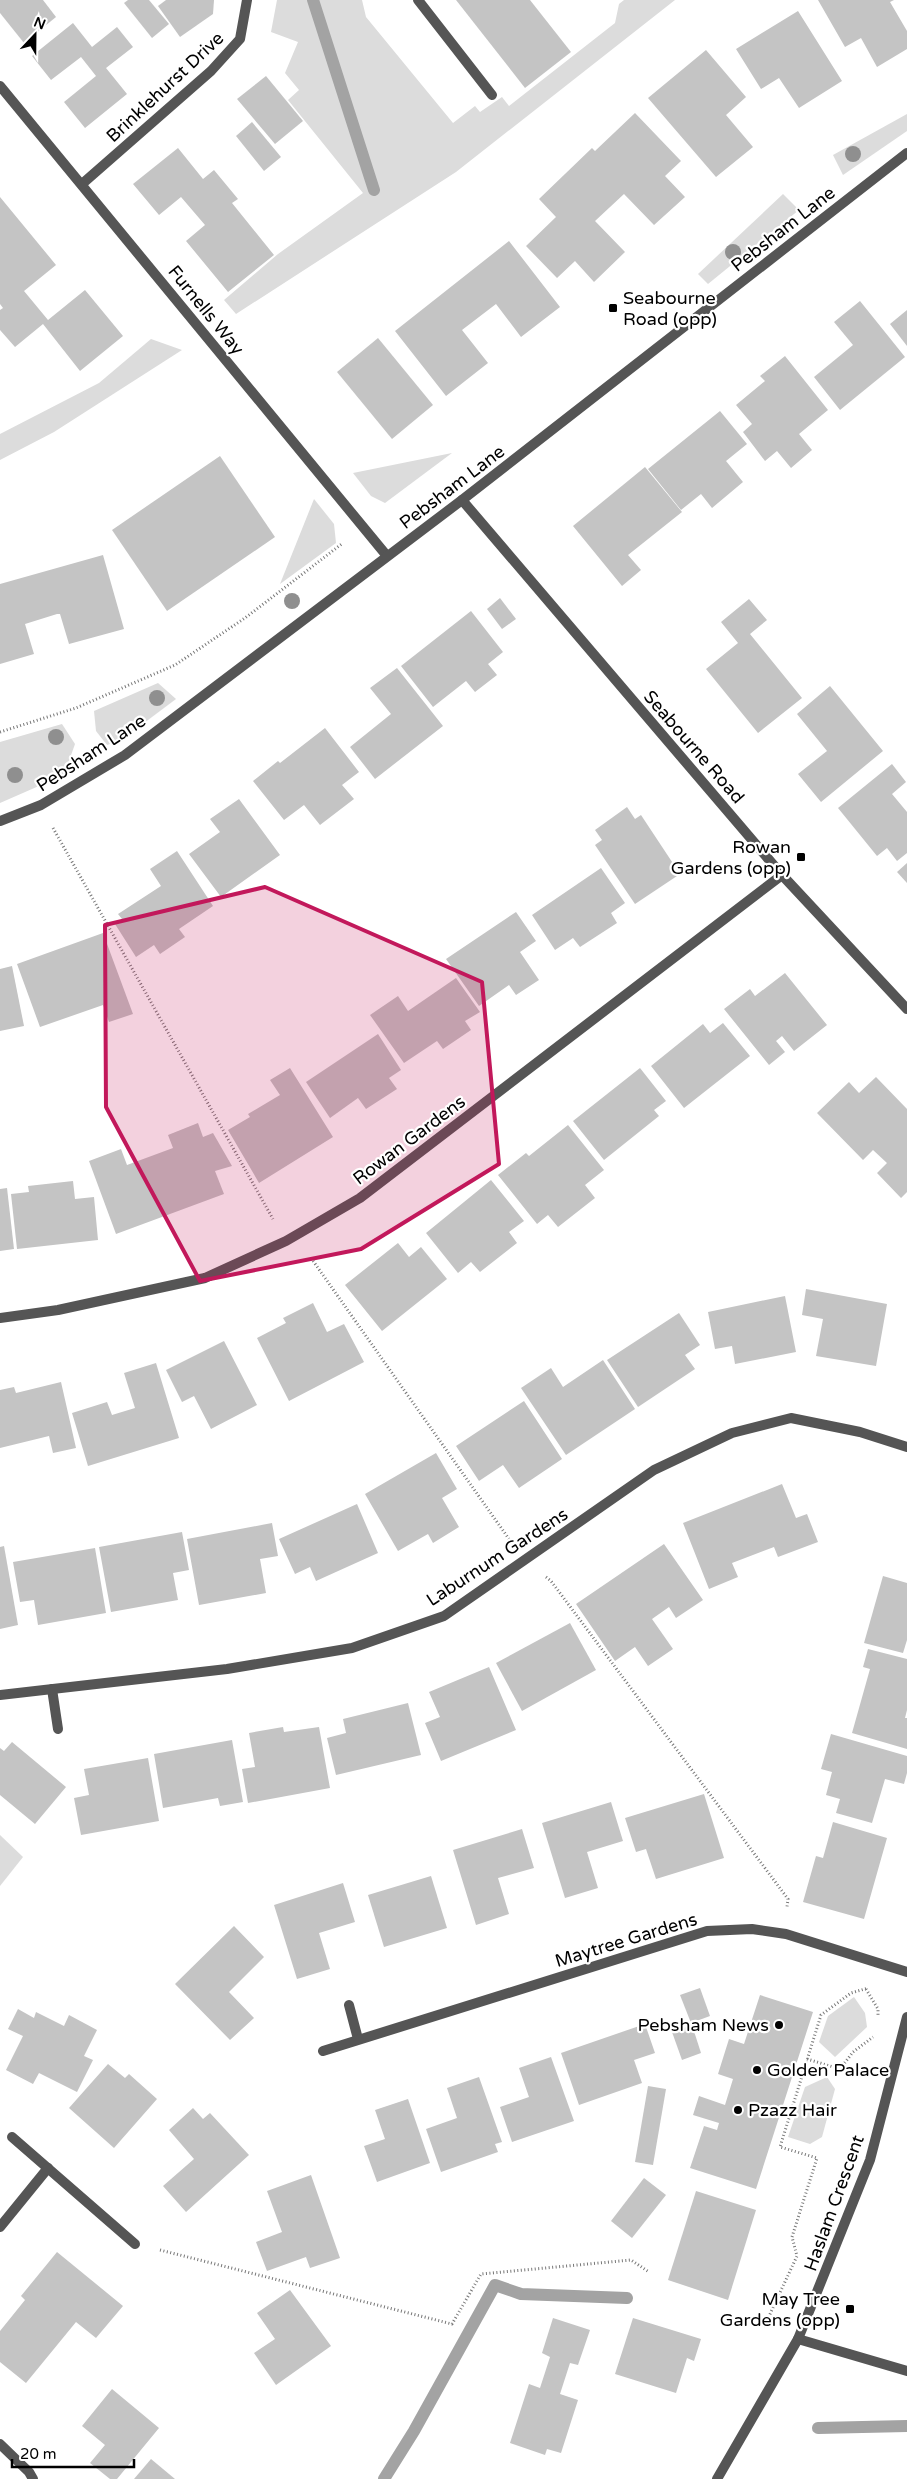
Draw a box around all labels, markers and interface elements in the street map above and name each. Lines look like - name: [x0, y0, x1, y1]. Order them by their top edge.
- north arrow: [10, 10, 60, 60]
- text: N: [31, 13, 48, 33]
- street label: Brinklehurst Drive: [102, 27, 228, 147]
- street label: Pebsham Lane: [727, 182, 839, 276]
- street label: Furnells Way: [163, 261, 249, 359]
- place label: Seabourne Road (opp): [623, 287, 717, 330]
- marker: Seabourne Road (opp): [607, 302, 619, 314]
- street label: Pebsham Lane: [395, 440, 509, 534]
- street label: Seabourne Road: [639, 686, 749, 808]
- street label: Pebsham Lane: [32, 709, 150, 797]
- place label: Rowan Gardens (opp): [671, 836, 791, 879]
- marker: Rowan Gardens (opp): [795, 851, 807, 863]
- street label: Rowan Gardens: [348, 1091, 470, 1189]
- street label: Laburnum Gardens: [422, 1503, 572, 1611]
- street label: Maytree Gardens: [552, 1908, 700, 1972]
- place label: Pebsham News: [637, 2014, 769, 2036]
- marker: Pebsham News: [773, 2019, 785, 2031]
- place label: Golden Palace: [767, 2059, 889, 2081]
- marker: Golden Palace: [751, 2064, 763, 2076]
- place label: Pzazz Hair: [748, 2099, 837, 2121]
- marker: Pzazz Hair: [732, 2104, 744, 2116]
- street label: Haslam Crescent: [799, 2132, 869, 2274]
- place label: May Tree Gardens (opp): [720, 2288, 840, 2331]
- marker: May Tree Gardens (opp): [844, 2303, 856, 2315]
- scale bar: [12, 2436, 135, 2468]
- text: 20 m: [20, 2445, 57, 2463]

